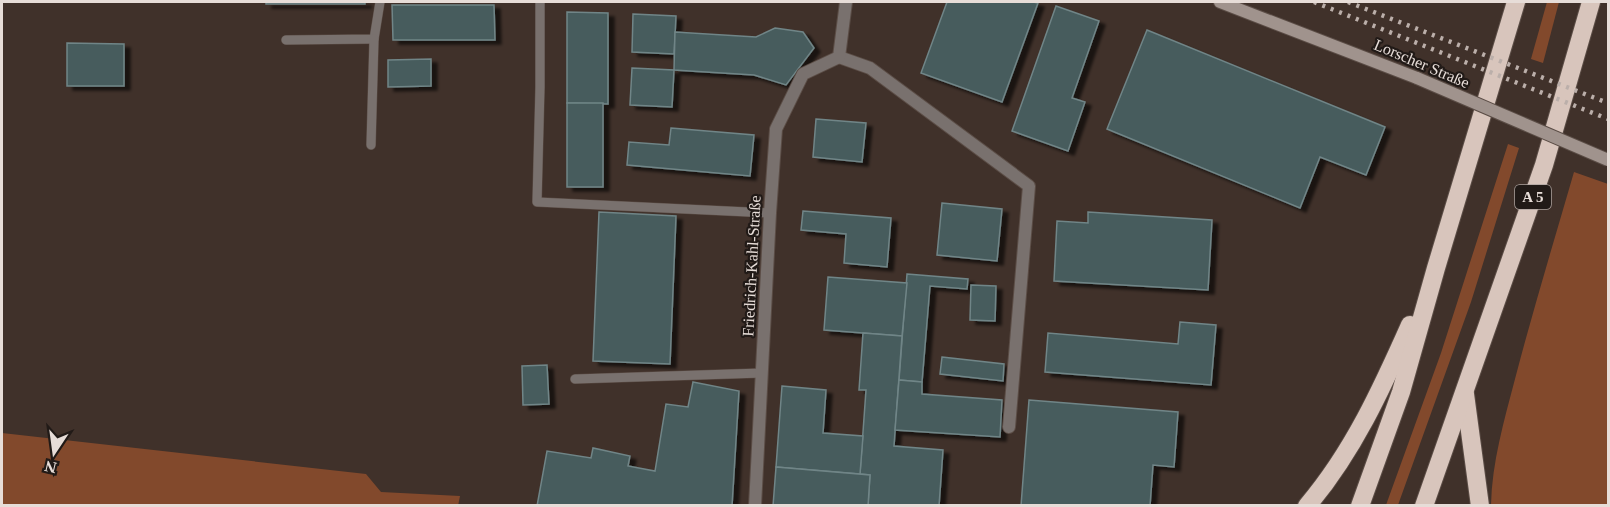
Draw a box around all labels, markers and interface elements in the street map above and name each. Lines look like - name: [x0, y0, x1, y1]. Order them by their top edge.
- street label: Lorscher Straße: [1372, 36, 1472, 91]
- road number: A 5: [1515, 185, 1551, 209]
- street label: Friedrich-Kahl-Straße: [739, 195, 764, 337]
- north arrow: [24, 423, 84, 483]
- text: N: [43, 457, 58, 477]

